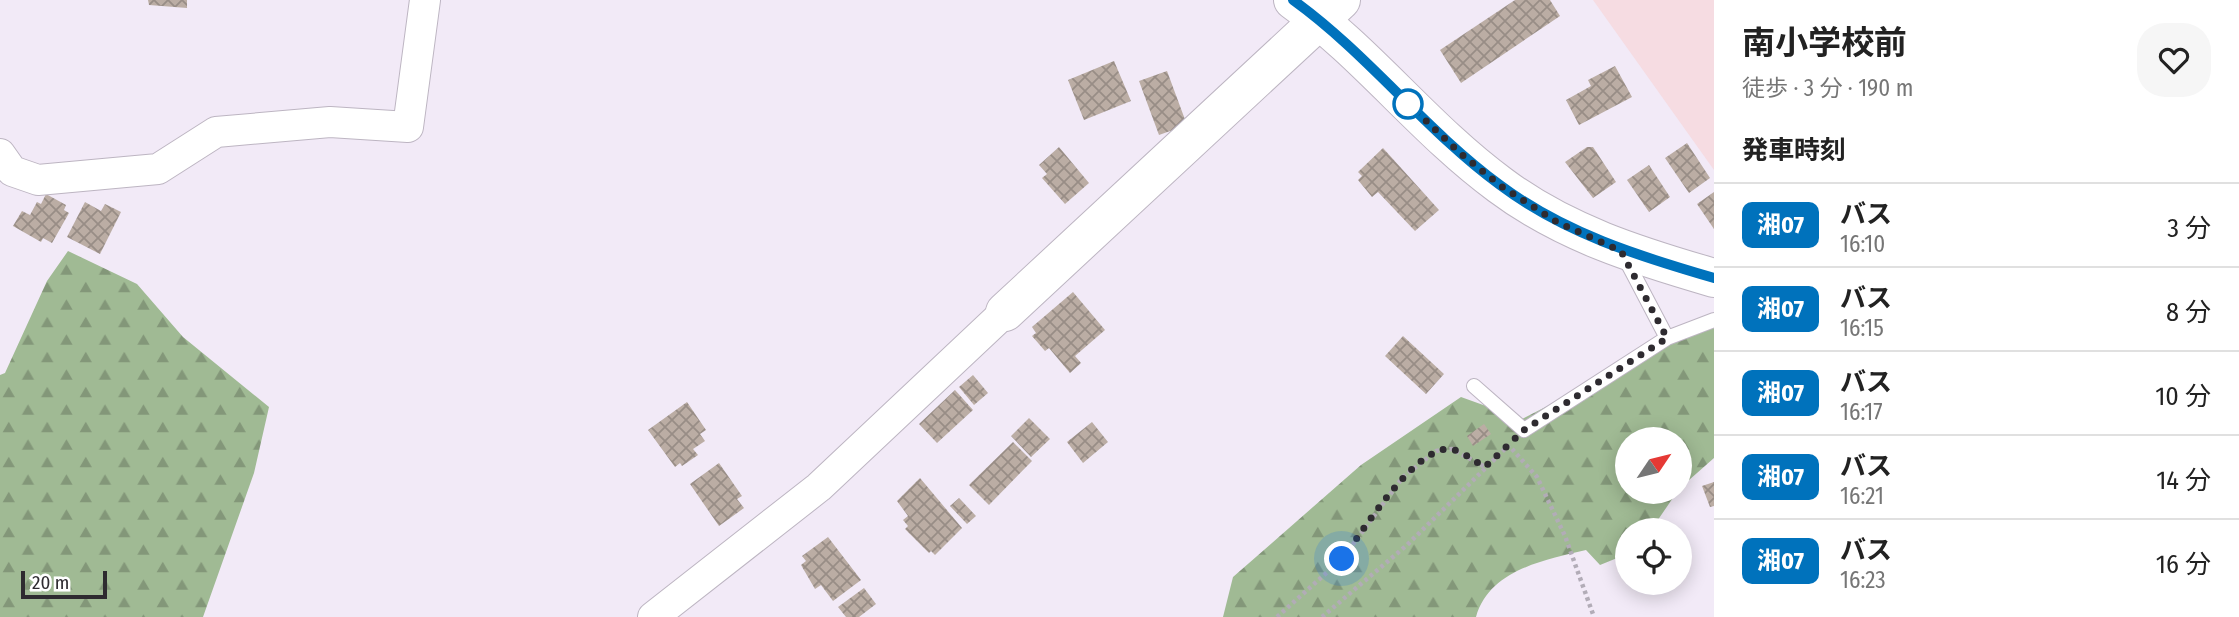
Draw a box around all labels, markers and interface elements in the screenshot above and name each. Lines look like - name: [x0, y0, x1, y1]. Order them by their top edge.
- text: 南小学校前: [1742, 23, 1907, 63]
- button: heart: [2137, 23, 2211, 97]
- text: 徒歩 · 3 分 · 190 m: [1742, 74, 1913, 102]
- unlabelled marker: [1393, 89, 1423, 119]
- text: 発車時刻: [1742, 135, 1846, 166]
- text: バス: [1840, 199, 1892, 230]
- text: 湘07: [1757, 211, 1804, 239]
- text: 3 分: [2167, 213, 2211, 244]
- text: 16:10: [1840, 230, 1885, 258]
- text: バス: [1840, 283, 1892, 314]
- text: 湘07: [1757, 295, 1804, 323]
- text: 8 分: [2166, 297, 2211, 328]
- text: 16:15: [1840, 314, 1884, 342]
- text: バス: [1840, 367, 1892, 398]
- text: 湘07: [1757, 379, 1804, 407]
- text: 10 分: [2155, 381, 2211, 412]
- text: 16:17: [1840, 398, 1883, 426]
- north arrow: [1615, 427, 1692, 504]
- map controls: [1615, 427, 1692, 595]
- text: バス: [1840, 451, 1892, 482]
- text: 湘07: [1757, 463, 1804, 491]
- text: 14 分: [2156, 465, 2211, 496]
- text: 16:21: [1840, 482, 1884, 510]
- button: locate: [1615, 518, 1692, 595]
- text: バス: [1840, 535, 1892, 566]
- your location: [1324, 541, 1359, 576]
- text: 湘07: [1757, 547, 1804, 575]
- text: 16 分: [2156, 549, 2211, 580]
- text: 16:23: [1840, 566, 1886, 594]
- scale bar: [21, 568, 107, 600]
- text: 20 m: [32, 571, 69, 594]

